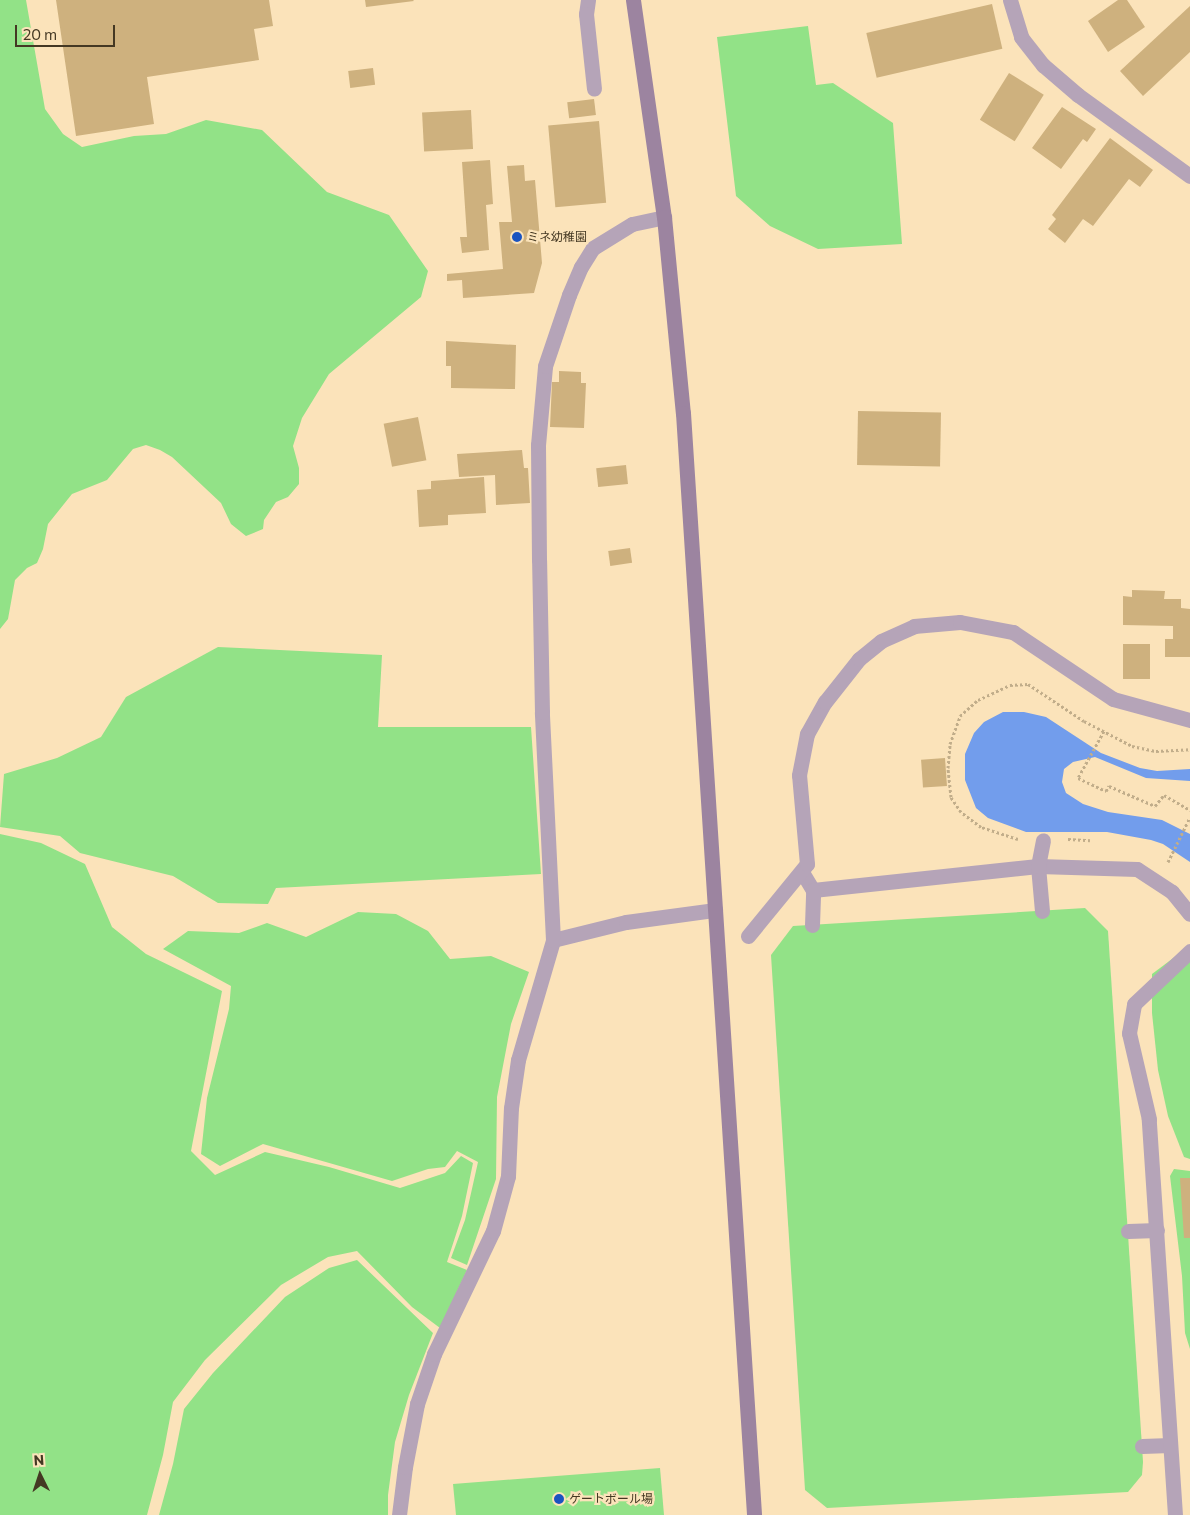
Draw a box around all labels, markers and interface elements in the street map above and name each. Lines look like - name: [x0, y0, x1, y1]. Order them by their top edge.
- scale bar: [18, 15, 118, 47]
- text: 20 m: [23, 25, 57, 43]
- place label: ミネ幼稚園: [527, 230, 587, 244]
- marker: ミネ幼稚園: [511, 231, 523, 243]
- north arrow: [15, 1450, 65, 1500]
- text: N: [33, 1451, 45, 1468]
- place label: ゲートボール場: [569, 1492, 653, 1506]
- marker: ゲートボール場: [553, 1493, 565, 1505]

